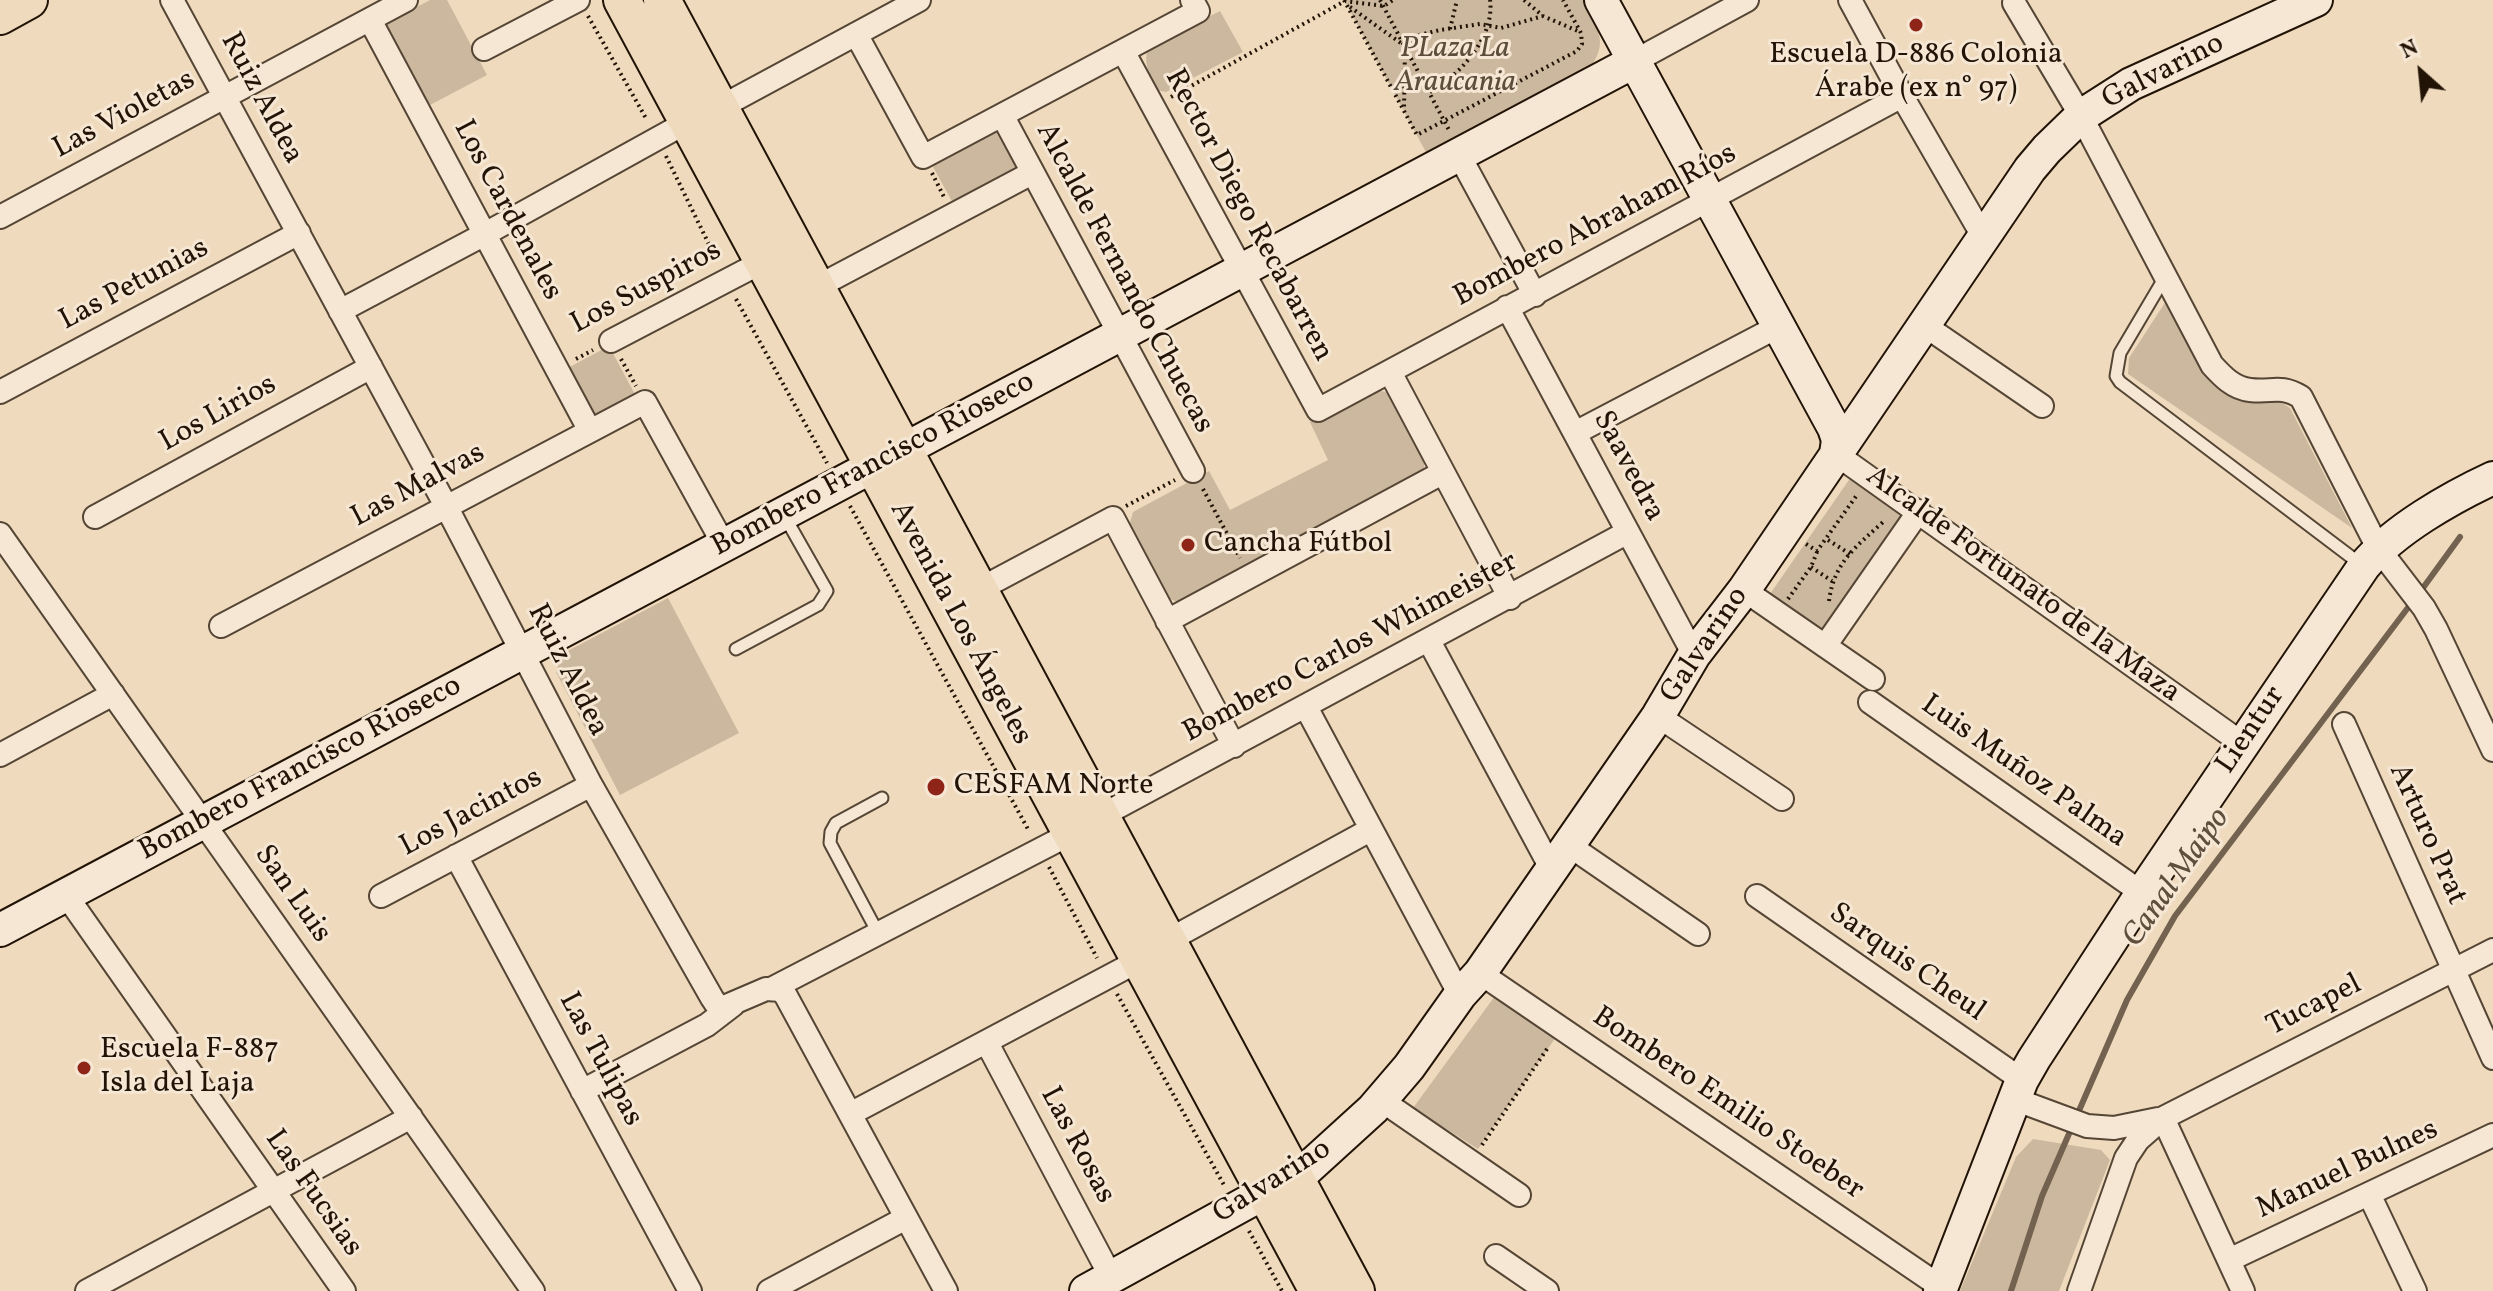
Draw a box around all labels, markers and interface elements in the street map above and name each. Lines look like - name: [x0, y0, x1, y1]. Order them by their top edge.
- marker: Escuela D-886 Colonia Árabe (ex n° 97): [1907, 16, 1925, 34]
- street label: Ruiz Aldea: [210, 27, 310, 171]
- street label: Galvarino: [2097, 27, 2231, 119]
- park label: PLaza La Araucania: [1394, 32, 1516, 102]
- north arrow: [2381, 32, 2461, 112]
- text: N: [2396, 33, 2424, 68]
- place label: Escuela D-886 Colonia Árabe (ex n° 97): [1769, 38, 2063, 108]
- street label: Las Violetas: [48, 64, 202, 168]
- street label: Rector Diego Recabarren: [1155, 64, 1339, 368]
- street label: Los Cardenales: [443, 115, 569, 307]
- street label: Alcalde Fernando Chuecas: [1026, 118, 1220, 440]
- street label: Bombero Abraham Ríos: [1448, 137, 1744, 317]
- street label: Las Petunias: [54, 232, 216, 340]
- street label: Los Suspiros: [565, 234, 729, 344]
- street label: Bombero Francisco Rioseco: [706, 366, 1042, 566]
- street label: Los Lirios: [154, 368, 284, 462]
- street label: Saavedra: [1583, 406, 1671, 528]
- street label: Las Malvas: [346, 437, 492, 537]
- street label: Alcalde Fortunato de la Maza: [1858, 460, 2186, 712]
- street label: Avenida Los Ángeles: [880, 496, 1038, 752]
- place label: Cancha Fútbol: [1204, 527, 1392, 563]
- marker: Cancha Fútbol: [1179, 536, 1197, 554]
- street label: Bombero Carlos Whimeister: [1178, 545, 1524, 753]
- street label: Galvarino: [1654, 581, 1758, 711]
- street label: Ruiz Aldea: [517, 599, 615, 743]
- street label: Bombero Francisco Rioseco: [133, 670, 469, 870]
- street label: Lientur: [2210, 680, 2294, 782]
- street label: Luis Muñoz Palma: [1913, 688, 2133, 858]
- street label: Arturo Prat: [2379, 759, 2473, 911]
- street label: Los Jacintos: [395, 762, 549, 866]
- place label: CESFAM Norte: [954, 769, 1153, 805]
- marker: CESFAM Norte: [925, 776, 947, 798]
- water label: Canal Maipo: [2116, 802, 2240, 956]
- street label: San Luis: [244, 839, 338, 951]
- street label: Sarquis Cheul: [1821, 897, 1991, 1031]
- street label: Tucapel: [2262, 968, 2368, 1046]
- street label: Las Tulipas: [549, 987, 649, 1133]
- street label: Bombero Emilio Stoeber: [1584, 1001, 1870, 1209]
- place label: Escuela F-887 Isla del Laja: [100, 1033, 279, 1104]
- marker: Escuela F-887 Isla del Laja: [75, 1059, 93, 1077]
- street label: Las Rosas: [1030, 1081, 1122, 1211]
- street label: Manuel Bulnes: [2251, 1113, 2445, 1229]
- street label: Las Fucsias: [255, 1124, 369, 1264]
- street label: Galvarino: [1207, 1133, 1339, 1233]

